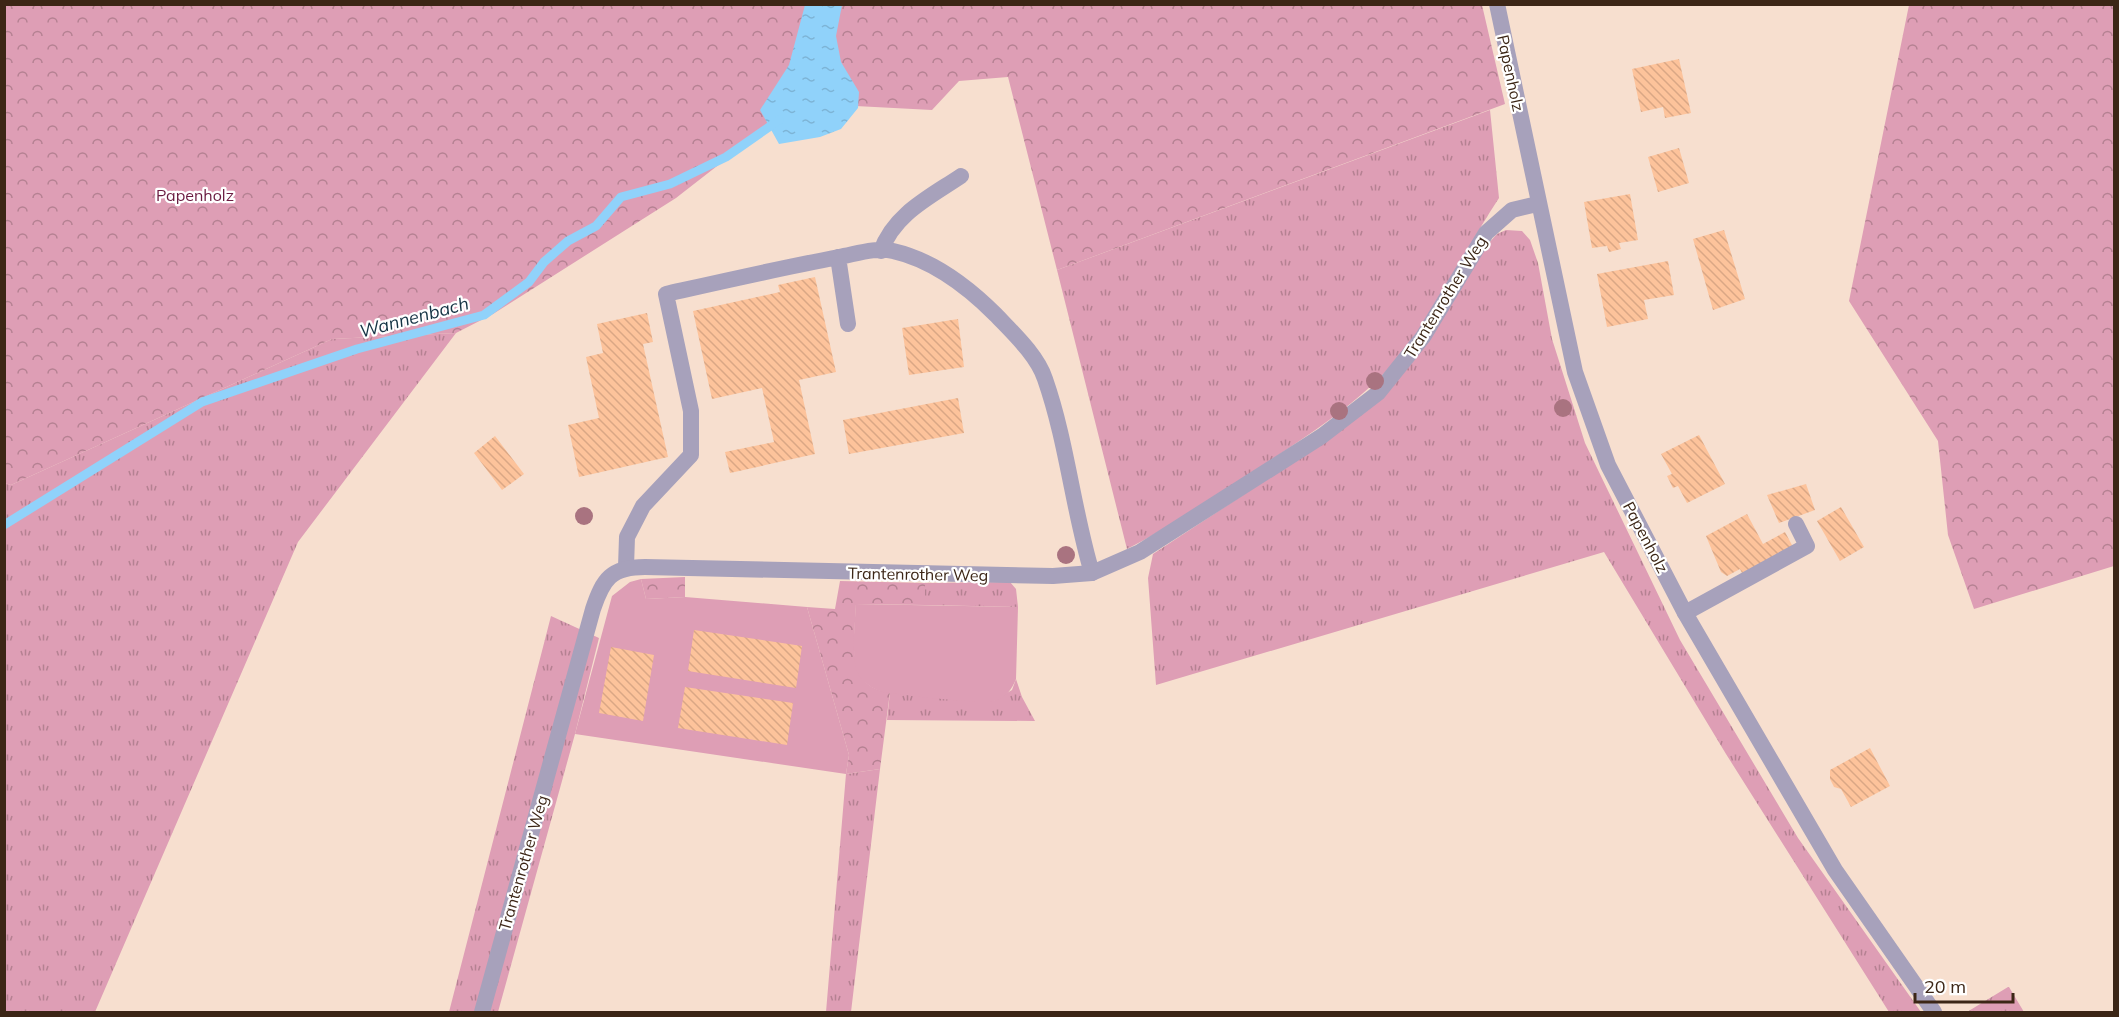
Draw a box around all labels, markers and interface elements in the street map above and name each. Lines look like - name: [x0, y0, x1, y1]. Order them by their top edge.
- street label: Papenholz: [1493, 33, 1529, 113]
- park label: Papenholz: [156, 185, 234, 205]
- street label: Trantenrother Weg: [1399, 232, 1491, 362]
- water label: Wannenbach: [357, 291, 471, 343]
- street label: Papenholz: [1619, 498, 1673, 576]
- street label: Trantenrother Weg: [848, 563, 988, 585]
- street label: Trantenrother Weg: [494, 793, 552, 933]
- scale bar: [1915, 966, 2012, 1004]
- text: 20 m: [1924, 975, 1966, 998]

